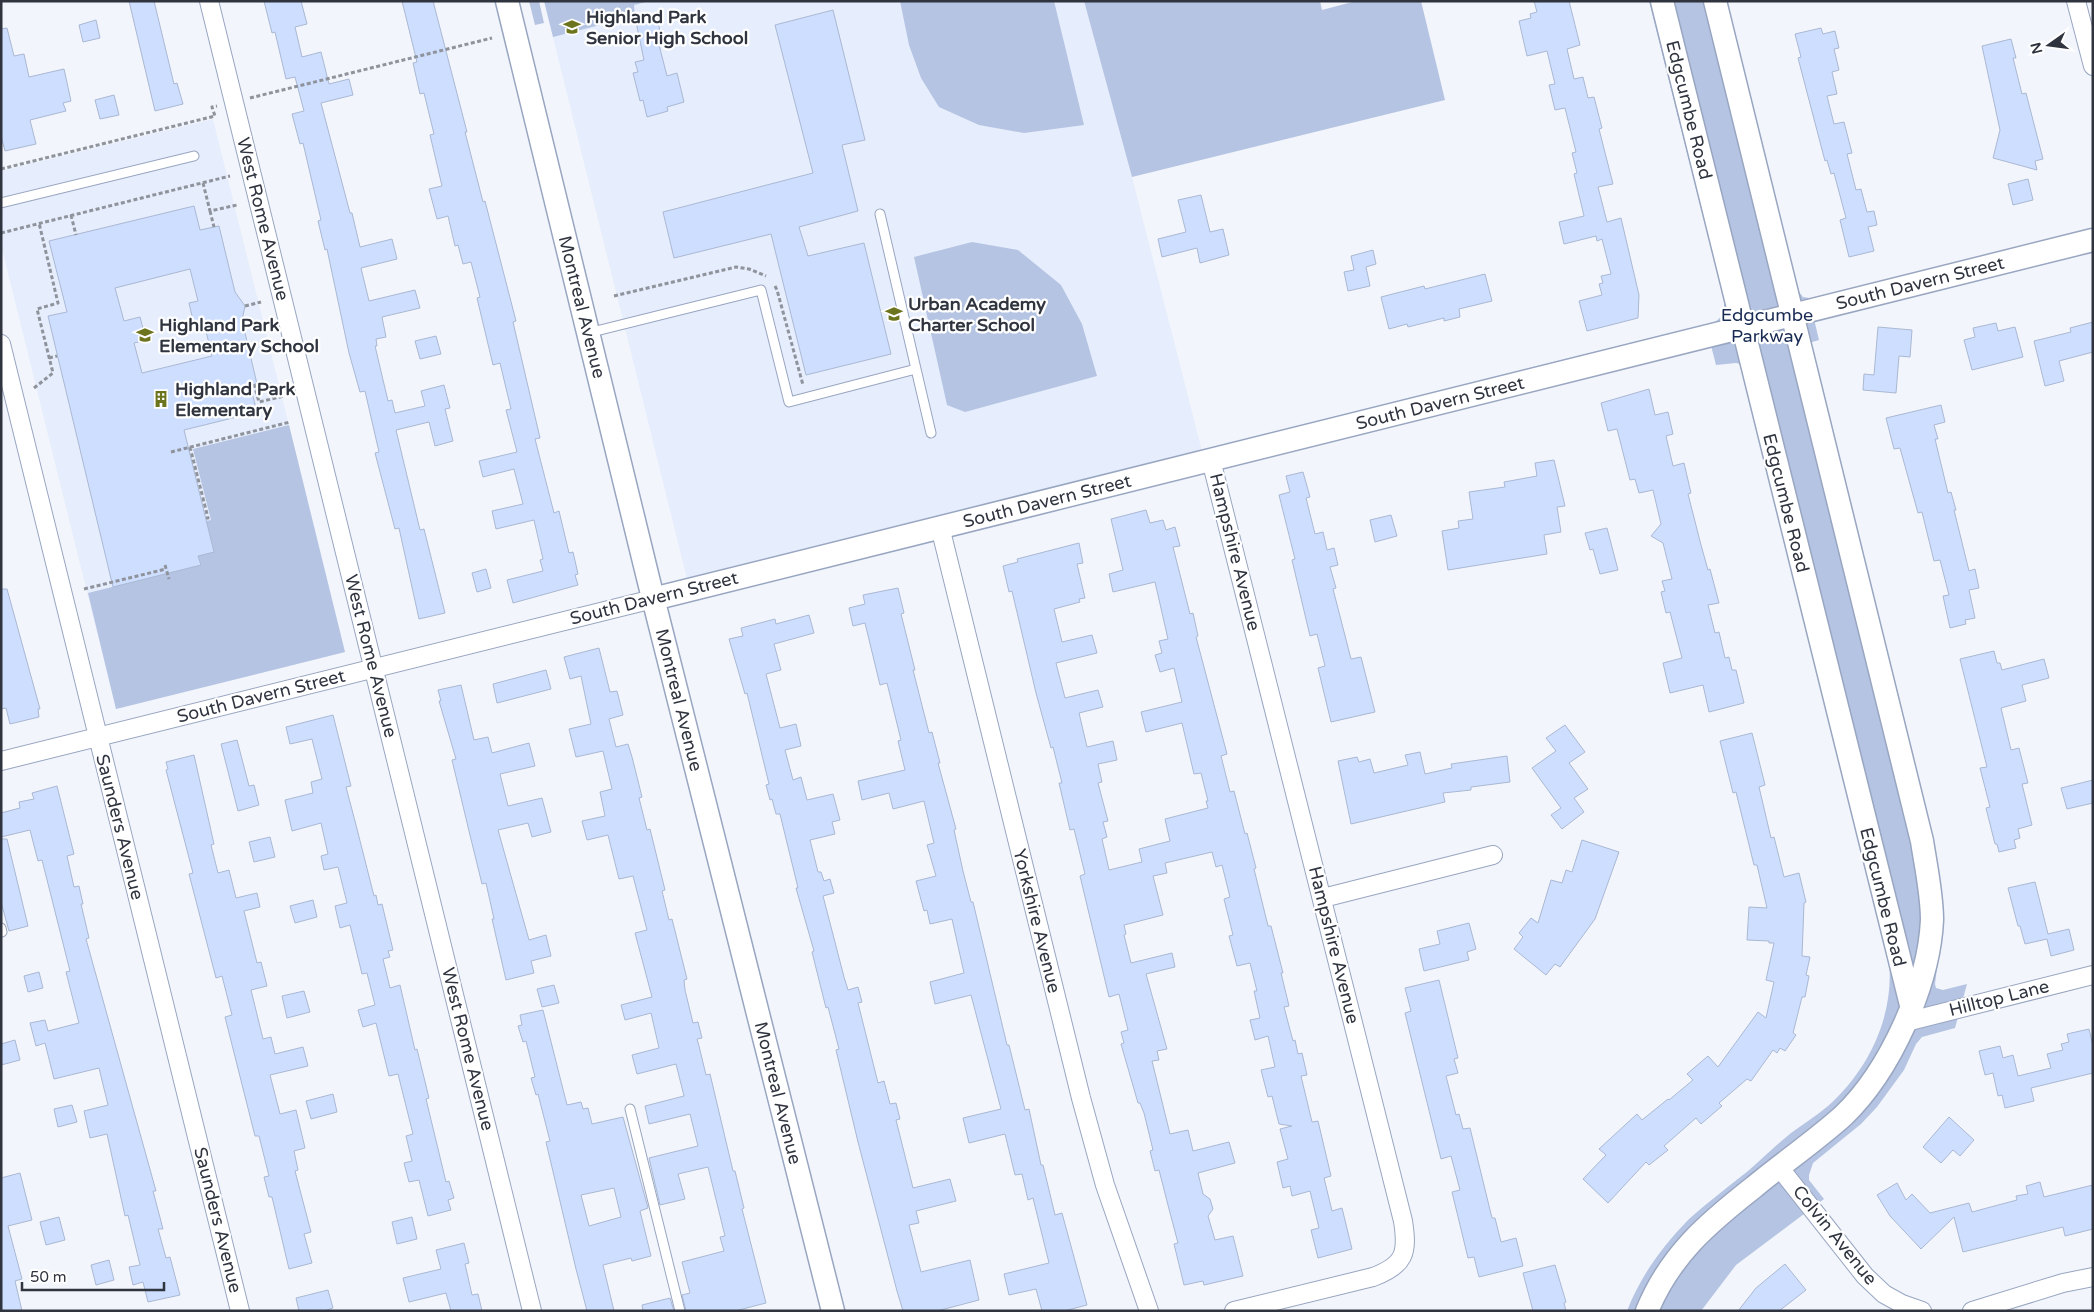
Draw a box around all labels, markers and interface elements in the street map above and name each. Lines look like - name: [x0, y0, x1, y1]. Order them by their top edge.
- place label: Highland Park Senior High School: [586, 6, 748, 49]
- school or university icon: Highland Park Senior High School: [562, 17, 582, 37]
- north arrow: [2024, 20, 2074, 70]
- street label: Edgcumbe Road: [1661, 38, 1717, 182]
- text: N: [2027, 41, 2046, 56]
- street label: West Rome Avenue: [232, 135, 294, 303]
- street label: Montreal Avenue: [554, 233, 610, 381]
- street label: South Davern Street: [1834, 251, 2006, 315]
- place label: Urban Academy Charter School: [908, 293, 1046, 336]
- school or university icon: Urban Academy Charter School: [884, 304, 904, 324]
- park label: Edgcumbe Parkway: [1721, 304, 1813, 347]
- place label: Highland Park Elementary School: [159, 314, 319, 357]
- school or university icon: Highland Park Elementary School: [135, 325, 155, 345]
- street label: South Davern Street: [1354, 371, 1526, 435]
- place label: Highland Park Elementary: [175, 378, 295, 421]
- building icon: Highland Park Elementary: [151, 389, 171, 409]
- street label: Edgcumbe Road: [1758, 431, 1814, 575]
- street label: South Davern Street: [961, 469, 1133, 533]
- street label: Hampshire Avenue: [1205, 471, 1265, 633]
- street label: South Davern Street: [568, 566, 740, 630]
- street label: West Rome Avenue: [340, 572, 402, 740]
- street label: Montreal Avenue: [651, 626, 707, 774]
- street label: South Davern Street: [175, 664, 347, 728]
- street label: Saunders Avenue: [91, 752, 149, 902]
- street label: Edgcumbe Road: [1855, 825, 1911, 969]
- street label: Yorkshire Avenue: [1008, 847, 1066, 995]
- street label: Hampshire Avenue: [1304, 864, 1364, 1026]
- street label: West Rome Avenue: [437, 965, 499, 1133]
- street label: Hilltop Lane: [1947, 975, 2051, 1021]
- street label: Montreal Avenue: [750, 1019, 806, 1167]
- street label: Saunders Avenue: [189, 1145, 247, 1295]
- street label: Colvin Avenue: [1788, 1181, 1882, 1289]
- scale bar: [22, 1260, 165, 1292]
- text: 50 m: [30, 1268, 67, 1286]

